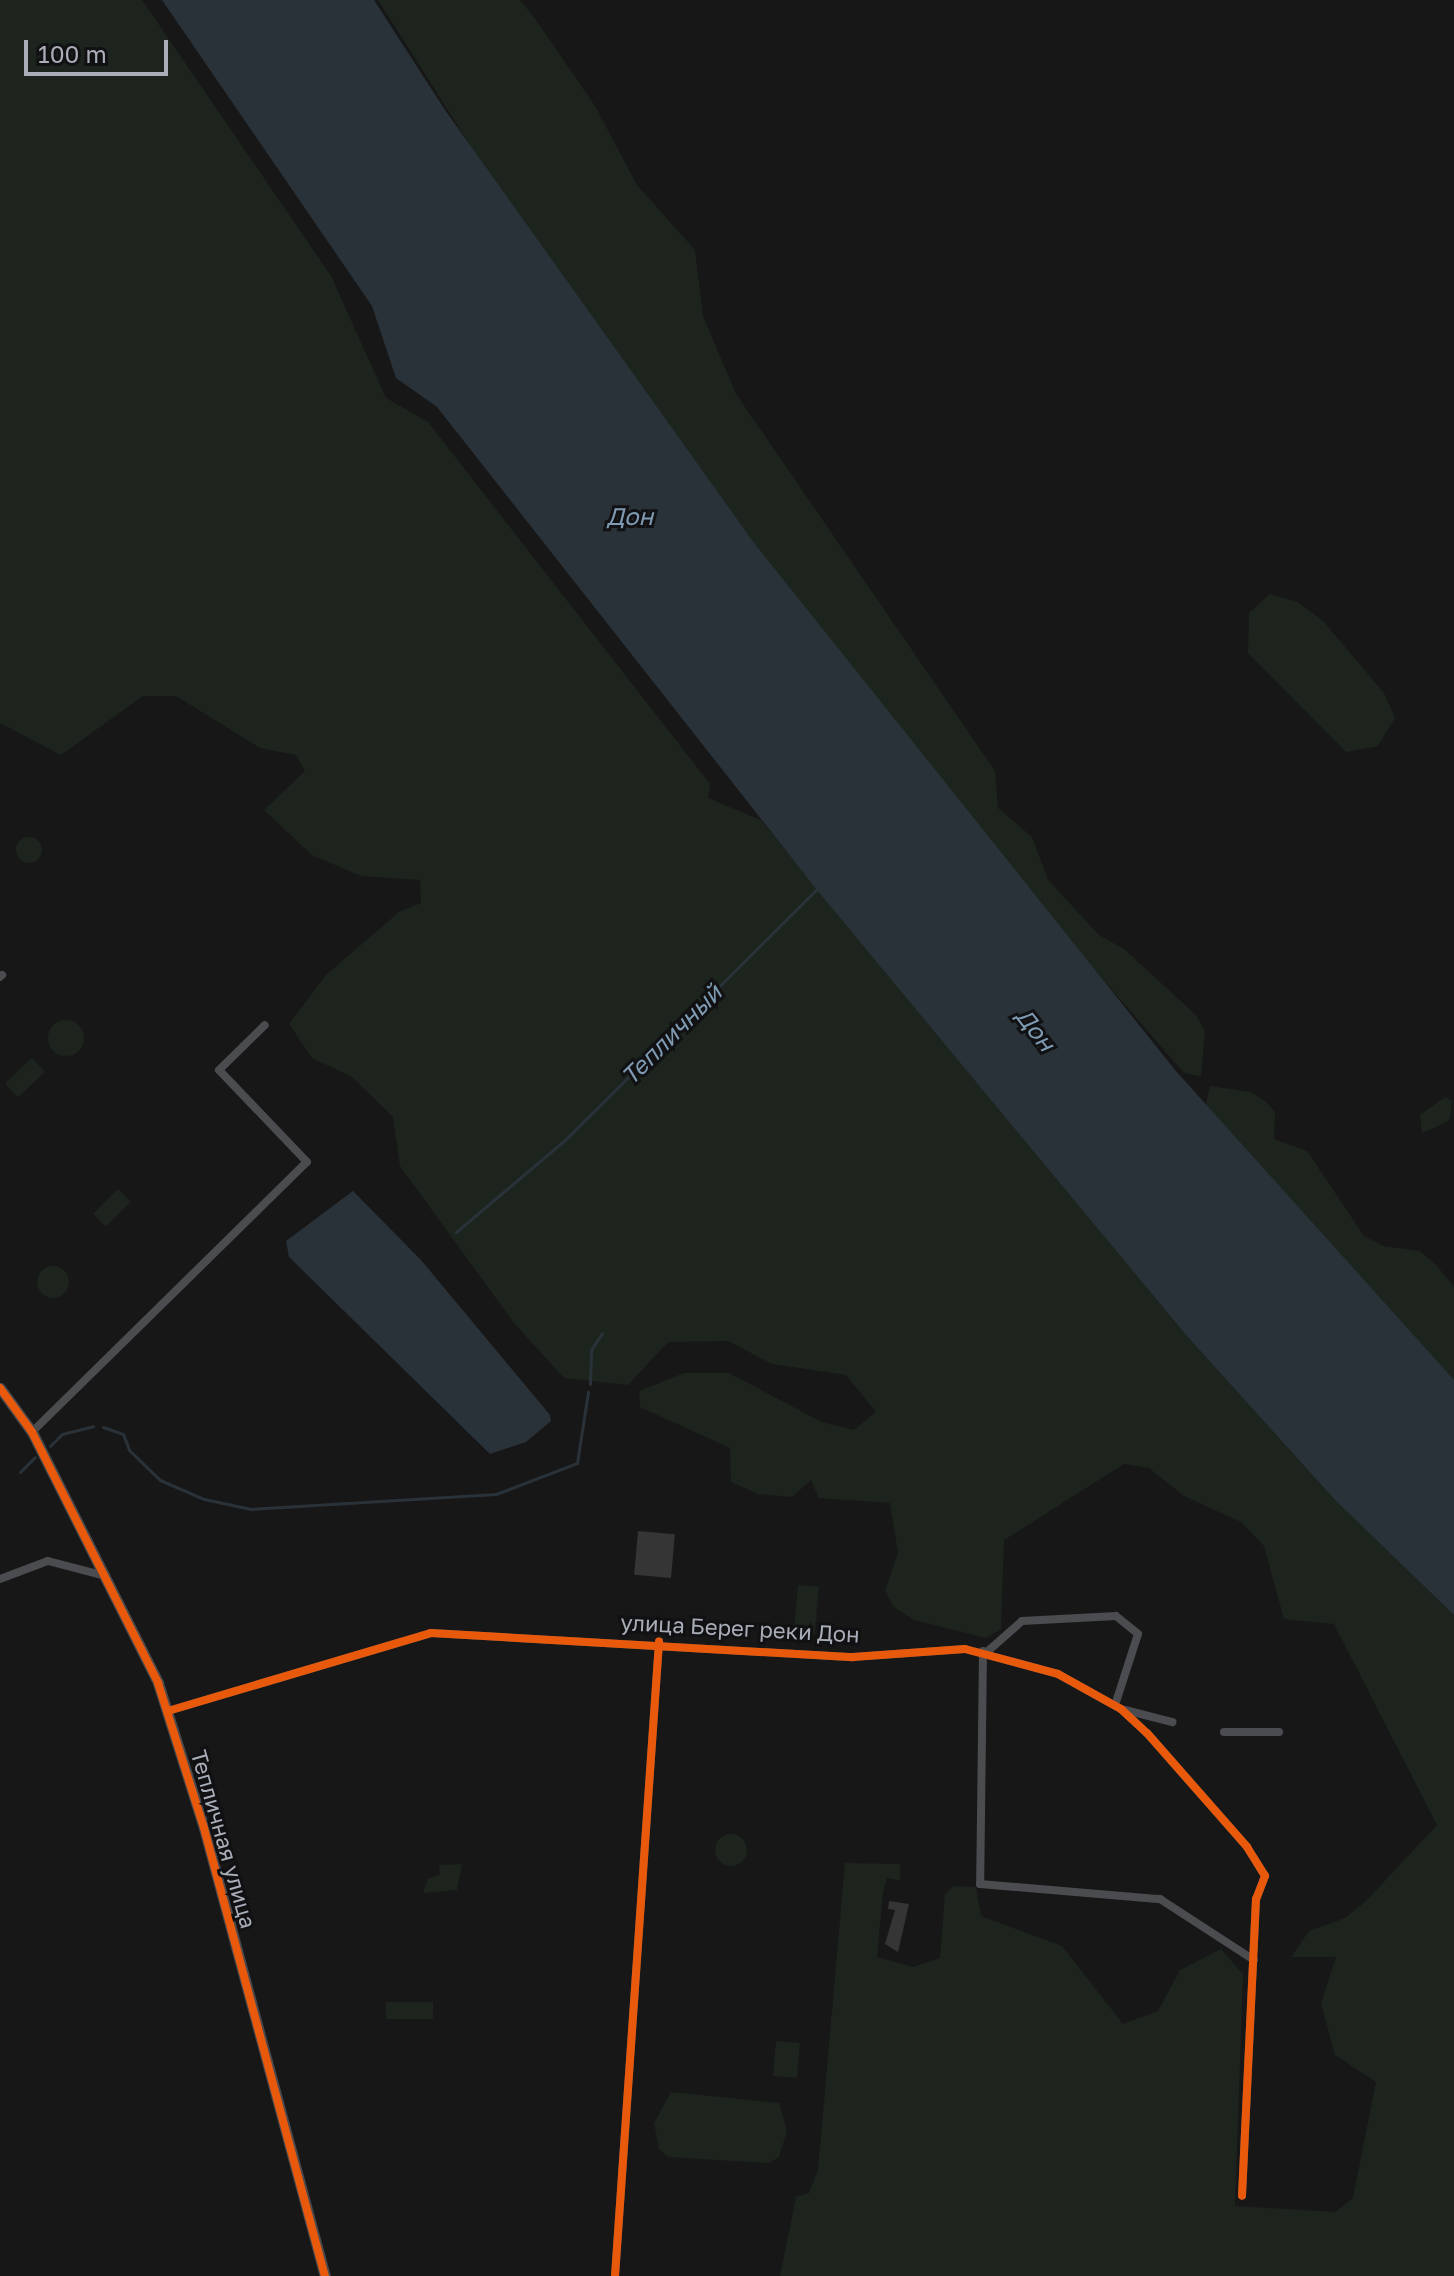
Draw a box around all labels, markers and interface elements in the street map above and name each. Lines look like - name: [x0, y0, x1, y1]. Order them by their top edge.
- scale bar: [28, 24, 172, 74]
- text: 100 m: [38, 39, 107, 68]
- water label: Дон: [607, 502, 653, 530]
- water label: Тепличный: [615, 978, 727, 1090]
- water label: Дон: [1010, 1002, 1062, 1056]
- street label: улица Берег реки Дон: [620, 1609, 860, 1647]
- street label: Тепличная улица: [186, 1747, 262, 1931]

